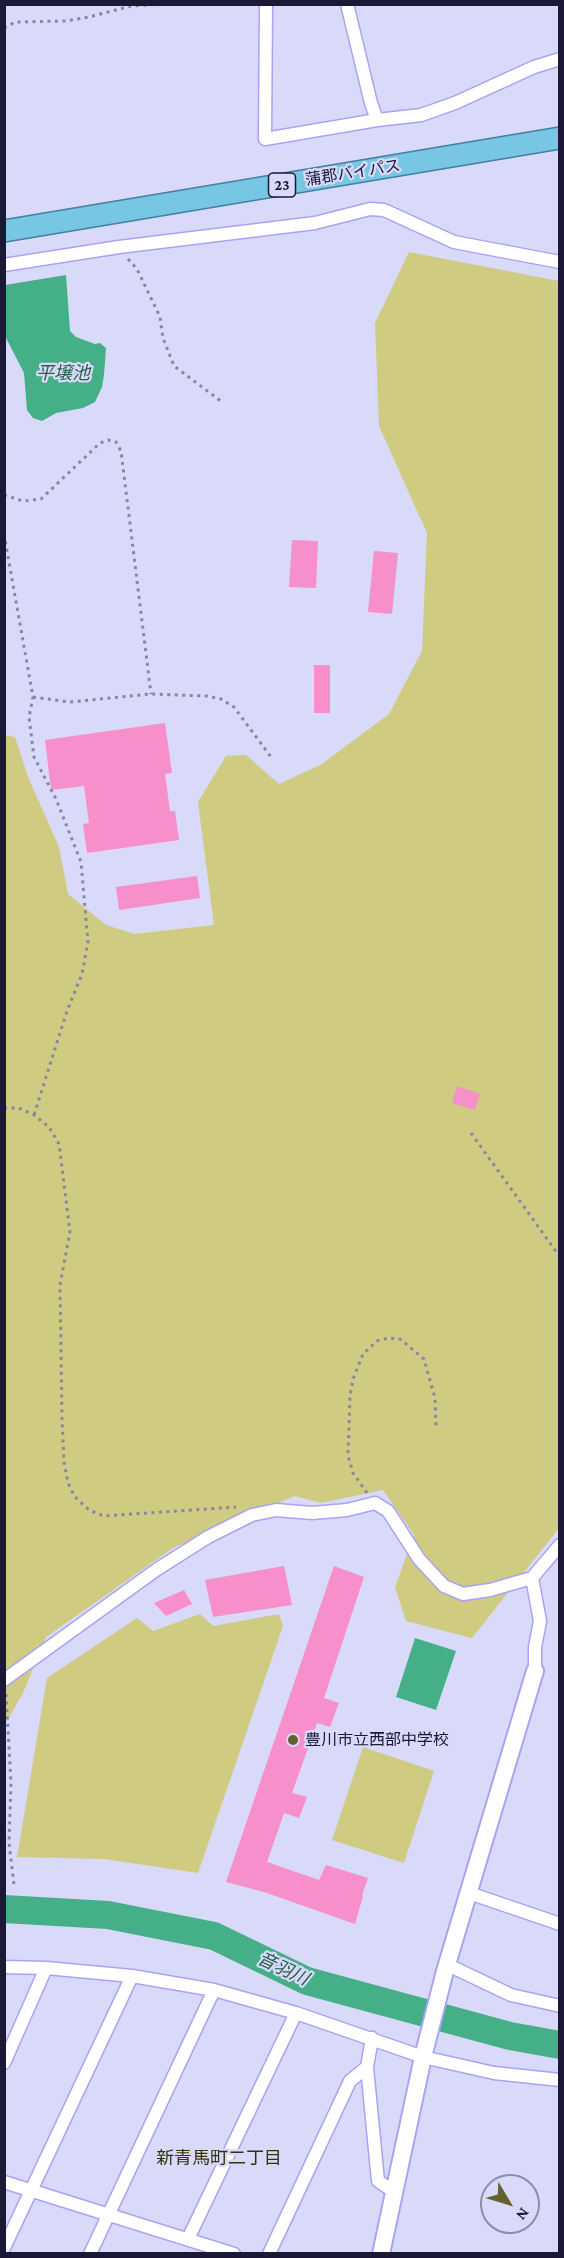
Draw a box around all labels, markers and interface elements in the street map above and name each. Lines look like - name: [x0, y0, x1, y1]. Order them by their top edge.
- street label: 蒲郡バイパス: [304, 156, 402, 190]
- road number: 23: [268, 173, 296, 197]
- water label: 平壌池: [36, 362, 90, 384]
- place label: 豊川市立西部中学校: [305, 1730, 449, 1750]
- marker: 豊川市立西部中学校: [286, 1733, 300, 1747]
- water label: 音羽川: [254, 1948, 312, 1990]
- district label: 新青馬町二丁目: [156, 2147, 282, 2169]
- north arrow: [480, 2174, 540, 2234]
- text: N: [513, 2205, 533, 2224]

